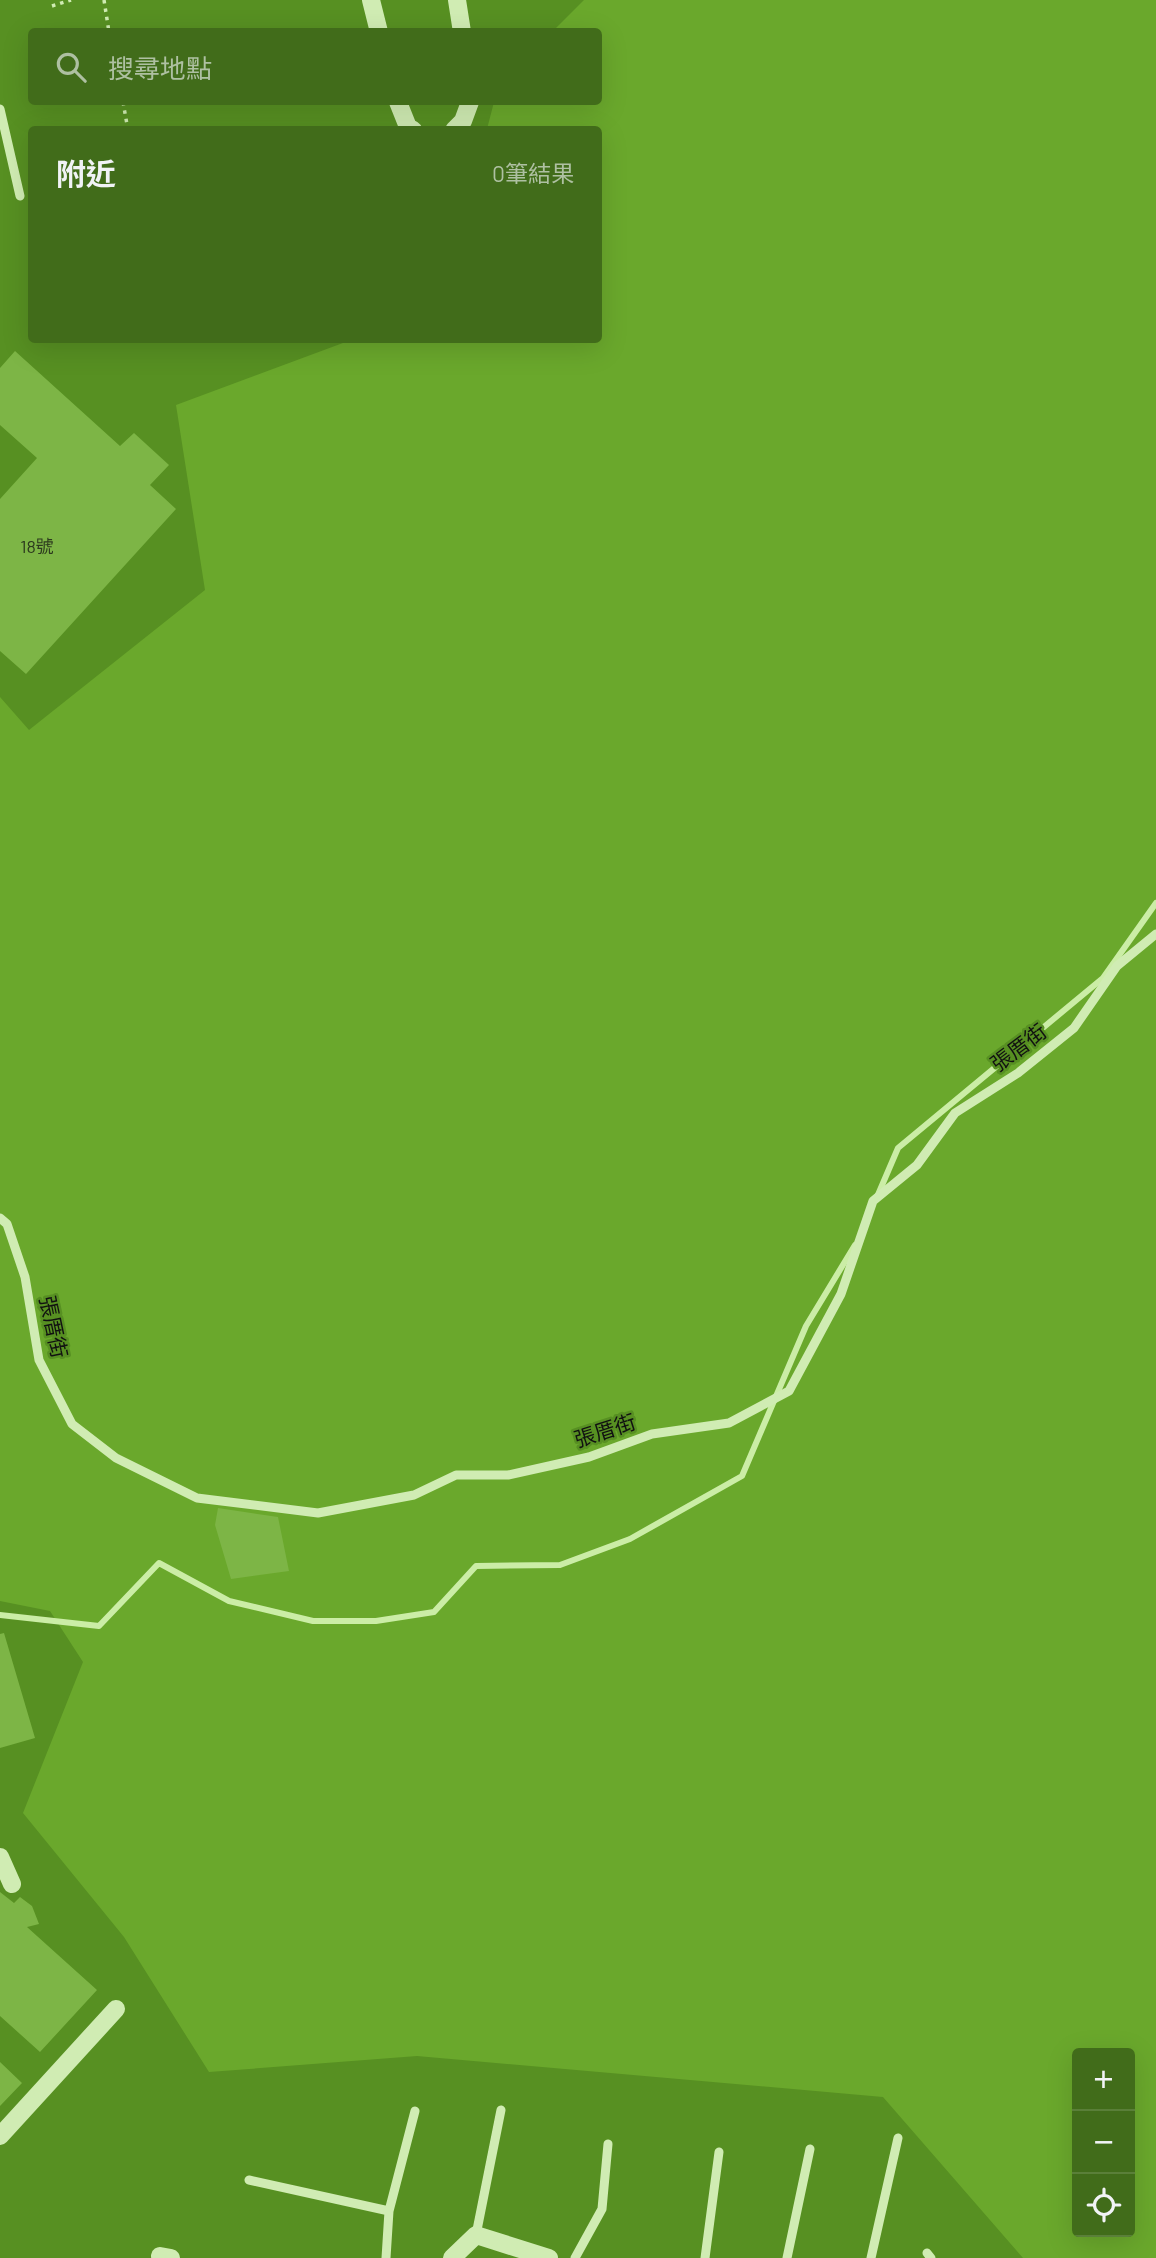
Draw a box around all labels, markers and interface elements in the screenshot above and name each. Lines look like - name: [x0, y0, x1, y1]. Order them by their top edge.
- search box: [28, 28, 602, 105]
- icon: search: [52, 48, 90, 86]
- text: 搜尋地點: [108, 52, 212, 83]
- text: 附近: [56, 155, 116, 191]
- text: 0筆結果: [492, 159, 574, 187]
- house number: 18號: [20, 535, 54, 557]
- street label: 張厝街: [985, 1018, 1051, 1076]
- street label: 張厝街: [36, 1293, 73, 1360]
- street label: 張厝街: [571, 1408, 638, 1451]
- map controls: [1072, 2048, 1135, 2237]
- button: +: [1072, 2048, 1135, 2111]
- button: −: [1072, 2111, 1135, 2174]
- button: locate: [1072, 2174, 1135, 2237]

